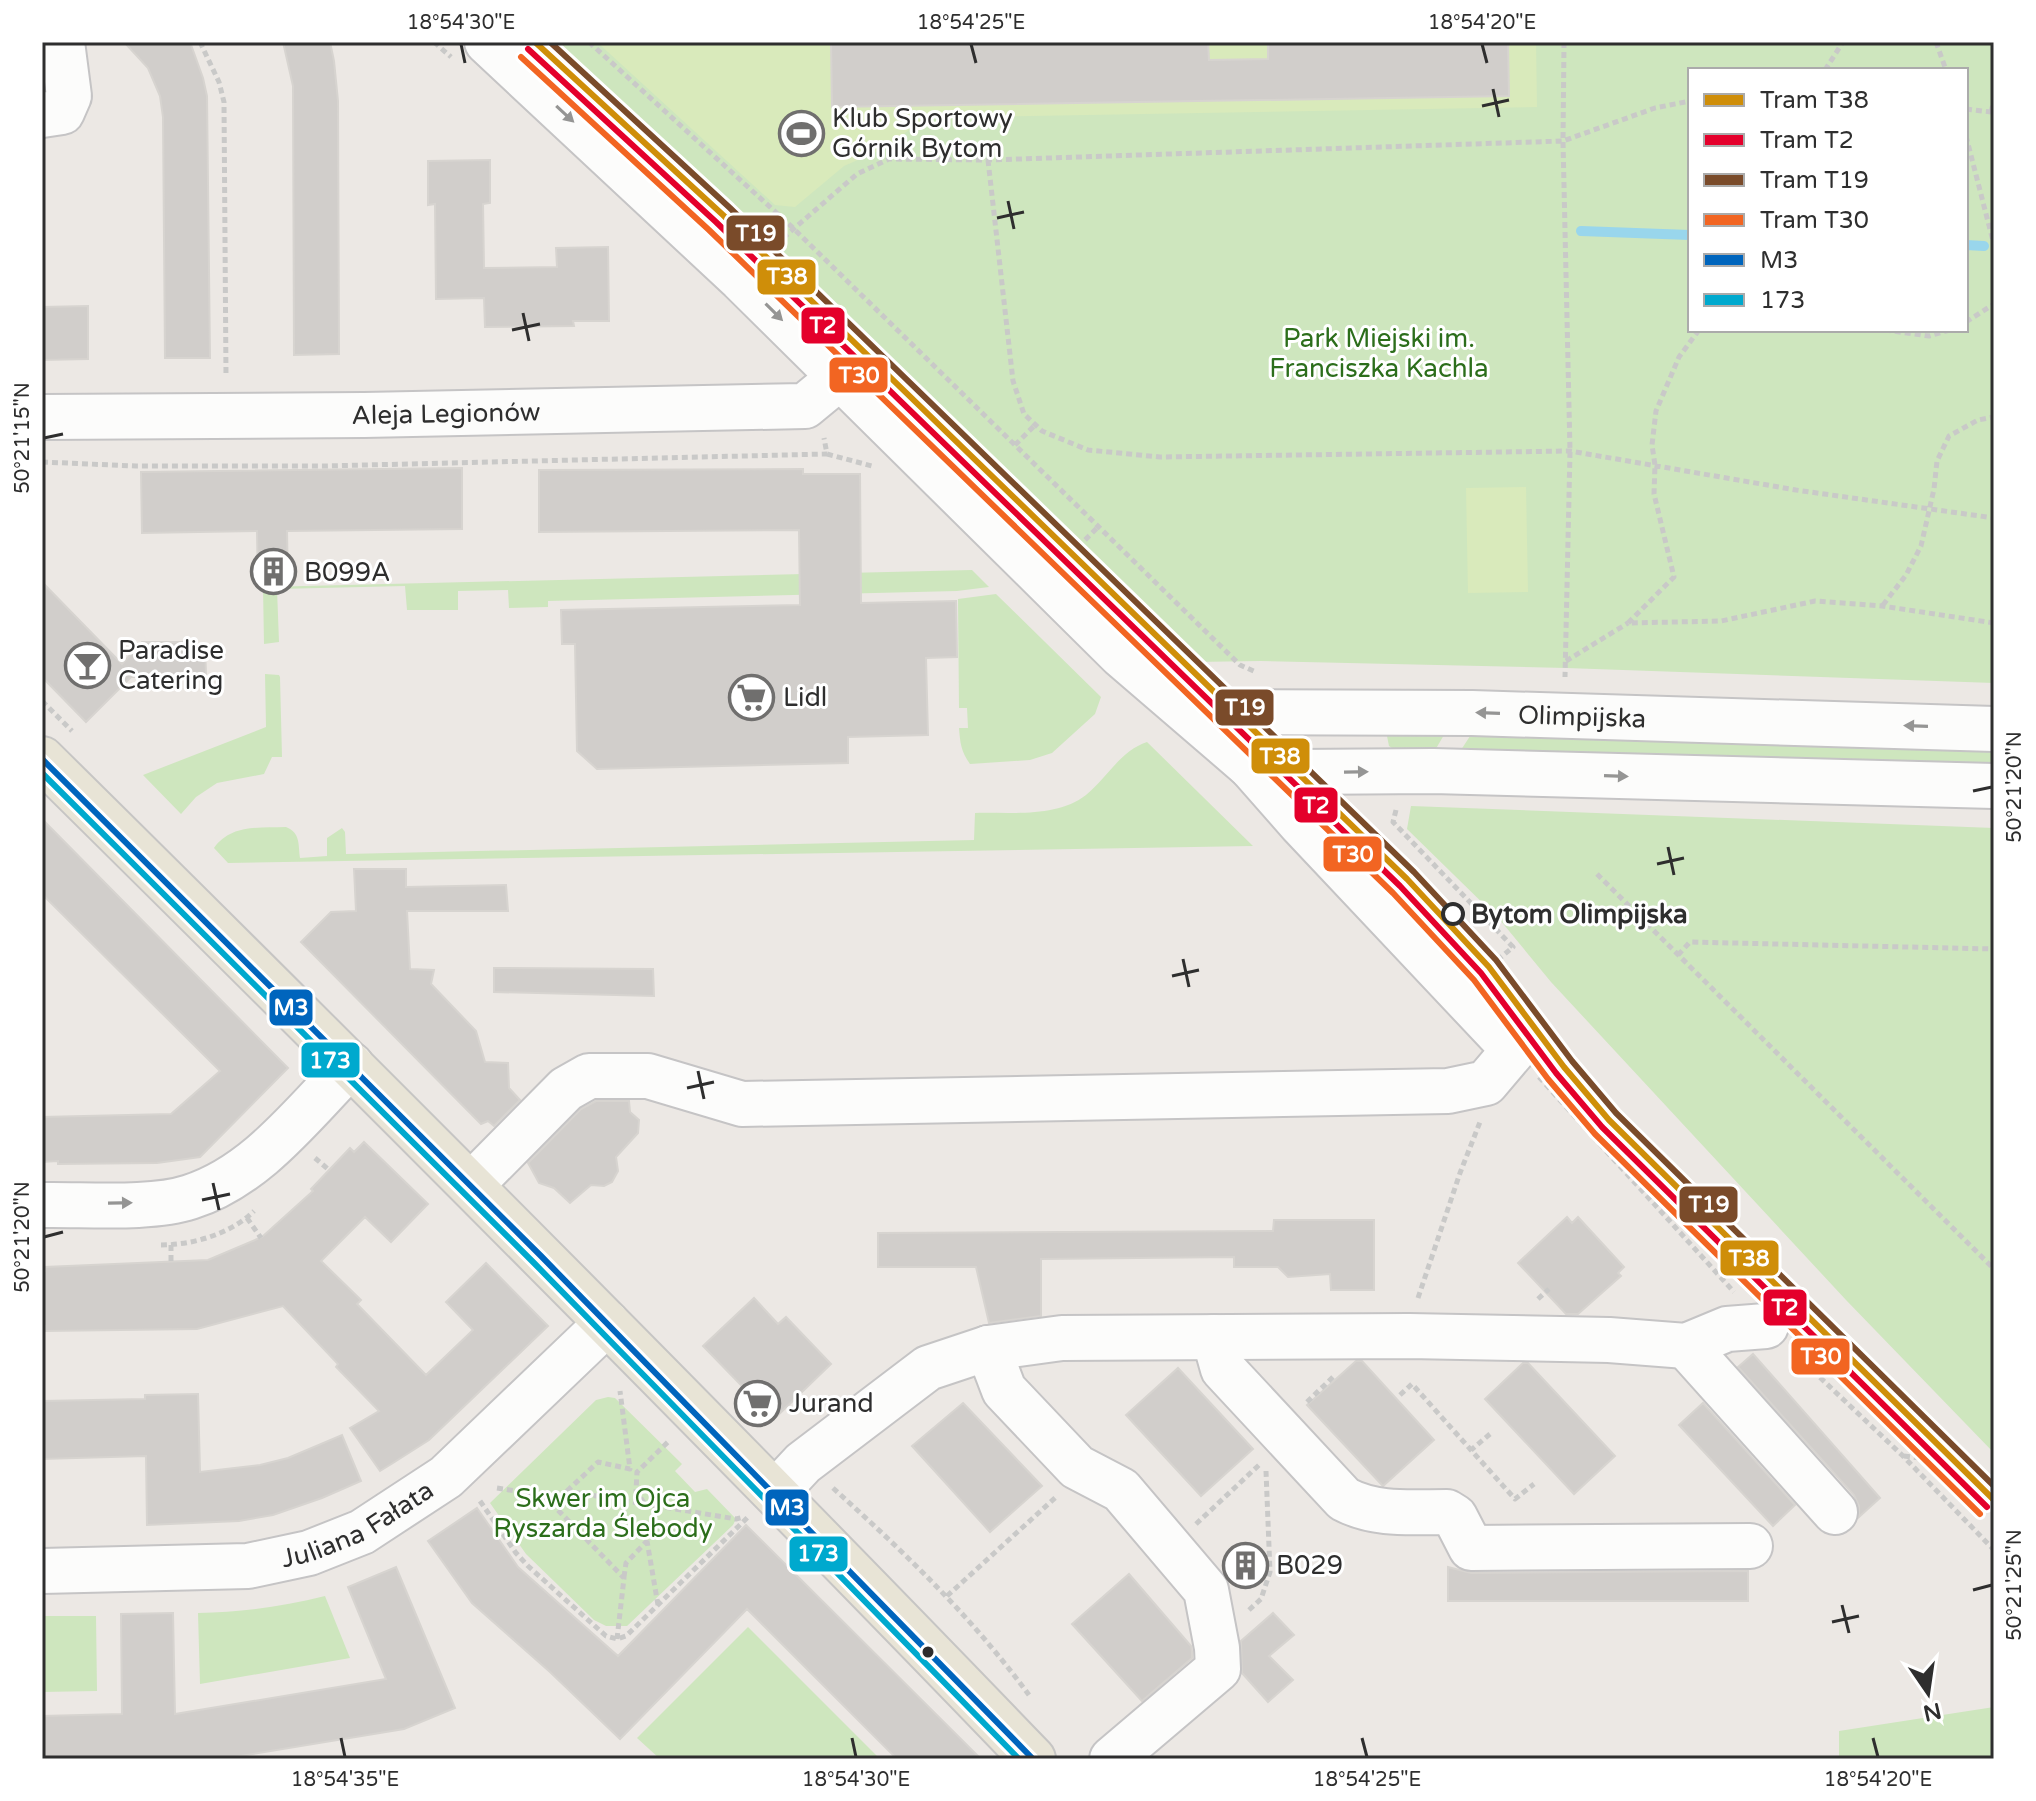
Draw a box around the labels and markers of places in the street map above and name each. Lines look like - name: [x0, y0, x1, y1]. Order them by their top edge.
- place label: Klub Sportowy Górnik Bytom: [832, 103, 1013, 164]
- sports icon: Klub Sportowy Górnik Bytom: [777, 109, 825, 157]
- building icon: B099A: [249, 548, 297, 596]
- place label: B099A: [304, 557, 390, 588]
- place label: Paradise Catering: [118, 635, 224, 696]
- bar icon: Paradise Catering: [63, 641, 111, 689]
- supermarket icon: Lidl: [728, 673, 776, 721]
- place label: Lidl: [783, 682, 827, 713]
- place label: Bytom Olimpijska: [1471, 899, 1688, 930]
- marker: Bytom Olimpijska: [1442, 903, 1464, 925]
- supermarket icon: Jurand: [734, 1379, 782, 1427]
- place label: Jurand: [789, 1388, 874, 1419]
- building icon: B029: [1221, 1541, 1269, 1589]
- place label: B029: [1276, 1550, 1343, 1581]
- unlabelled marker: [920, 1644, 936, 1660]

